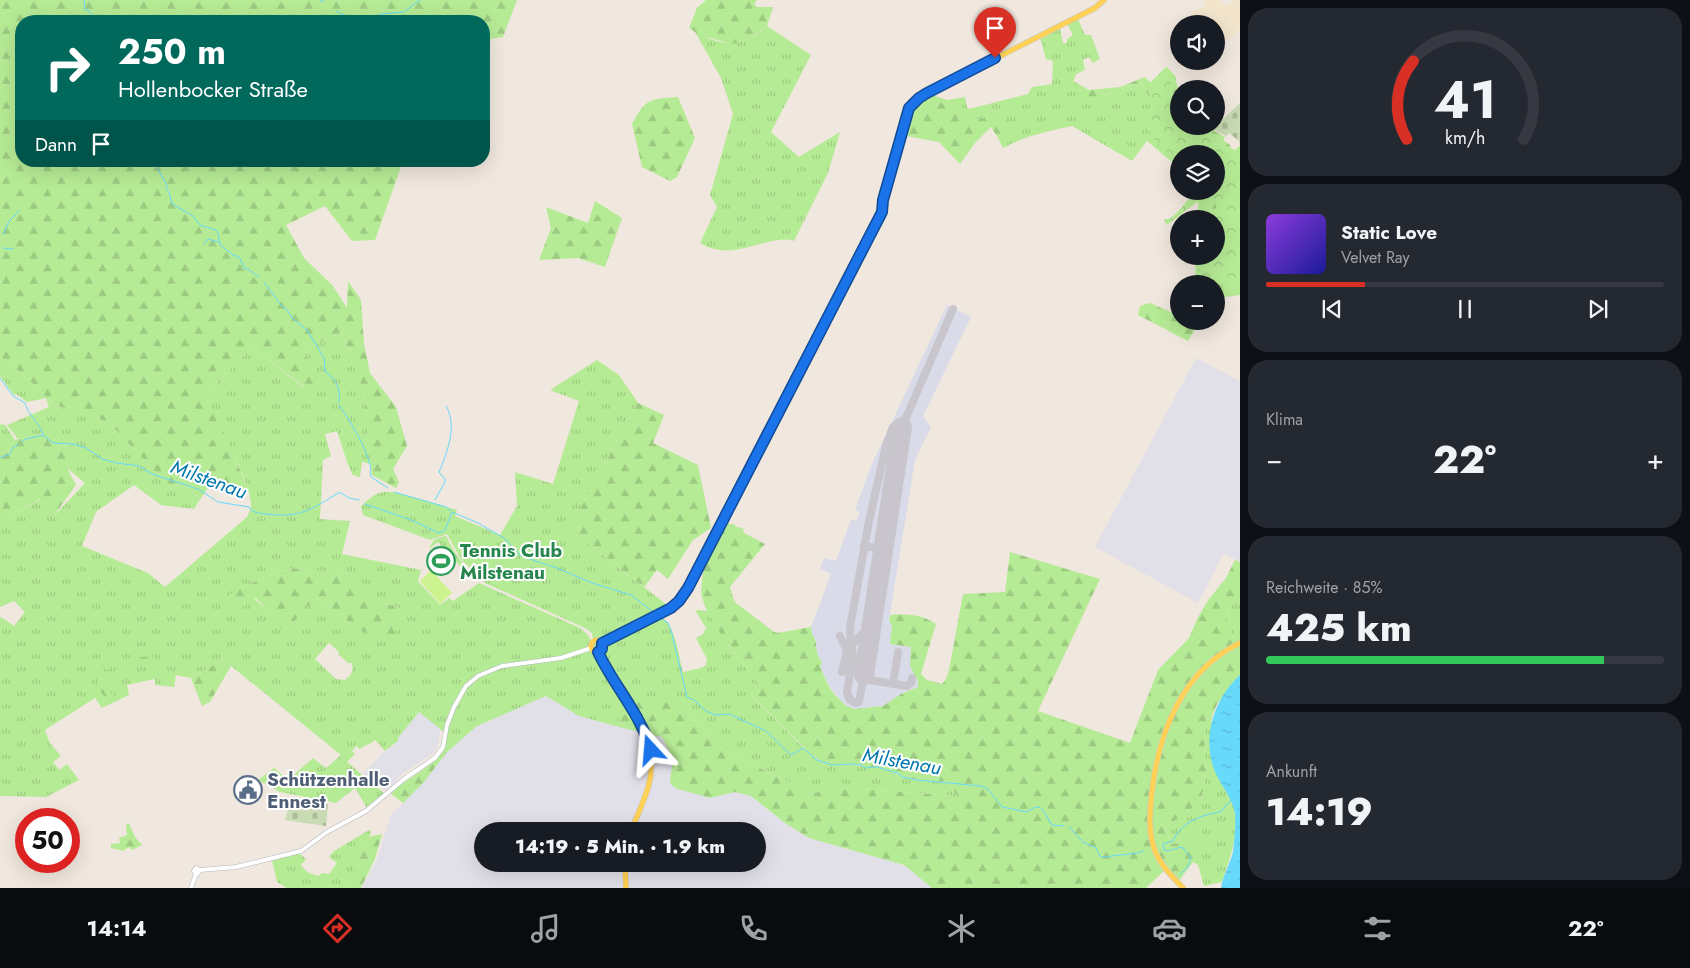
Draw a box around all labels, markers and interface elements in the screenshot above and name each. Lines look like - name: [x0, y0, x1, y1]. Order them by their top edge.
- pin: [974, 7, 1016, 58]
- icon: arrive: [981, 14, 1009, 42]
- map controls: [1170, 15, 1225, 330]
- button: sound: [1170, 15, 1225, 70]
- text: 250 m: [118, 27, 226, 77]
- icon: right: [35, 35, 100, 100]
- text: 41: [1434, 62, 1496, 138]
- text: Hollenbocker Straße: [118, 73, 308, 105]
- button: search: [1170, 80, 1225, 135]
- text: km/h: [1445, 125, 1485, 151]
- icon: arrive: [87, 130, 115, 158]
- text: Dann: [35, 131, 77, 158]
- button: layers: [1170, 145, 1225, 200]
- button: +: [1170, 210, 1225, 265]
- text: Static Love: [1341, 219, 1437, 246]
- text: Velvet Ray: [1341, 246, 1410, 269]
- button: −: [1170, 275, 1225, 330]
- icon: previous: [1318, 295, 1346, 323]
- icon: pause: [1451, 295, 1479, 323]
- icon: next: [1584, 295, 1612, 323]
- text: Klima: [1266, 408, 1303, 431]
- text: 22°: [1433, 432, 1496, 487]
- text: −: [1266, 439, 1283, 480]
- text: +: [1647, 439, 1664, 480]
- water label: Milstenau: [167, 452, 251, 507]
- place label: Tennis Club Milstenau: [460, 537, 562, 586]
- sports icon: Tennis Club Milstenau: [426, 546, 456, 576]
- text: Reichweite · 85%: [1266, 576, 1383, 599]
- text: 425 km: [1266, 600, 1412, 655]
- position arrow: [624, 723, 676, 775]
- water label: Milstenau: [860, 740, 943, 783]
- text: Ankunft: [1266, 760, 1317, 783]
- place label: Schützenhalle Ennest: [267, 766, 390, 815]
- public building icon: Schützenhalle Ennest: [233, 775, 263, 805]
- text: 14:19: [1266, 784, 1373, 839]
- speed limit sign: 50: [15, 808, 80, 873]
- text: 14:19 · 5 Min. · 1.9 km: [515, 833, 725, 860]
- icon: directions: [320, 911, 355, 946]
- icon: music: [528, 911, 563, 946]
- icon: phone: [736, 911, 771, 946]
- icon: climate: [944, 911, 979, 946]
- icon: car: [1152, 911, 1187, 946]
- icon: filters: [1360, 911, 1395, 946]
- text: 14:14: [87, 912, 147, 944]
- text: 22°: [1568, 912, 1603, 944]

